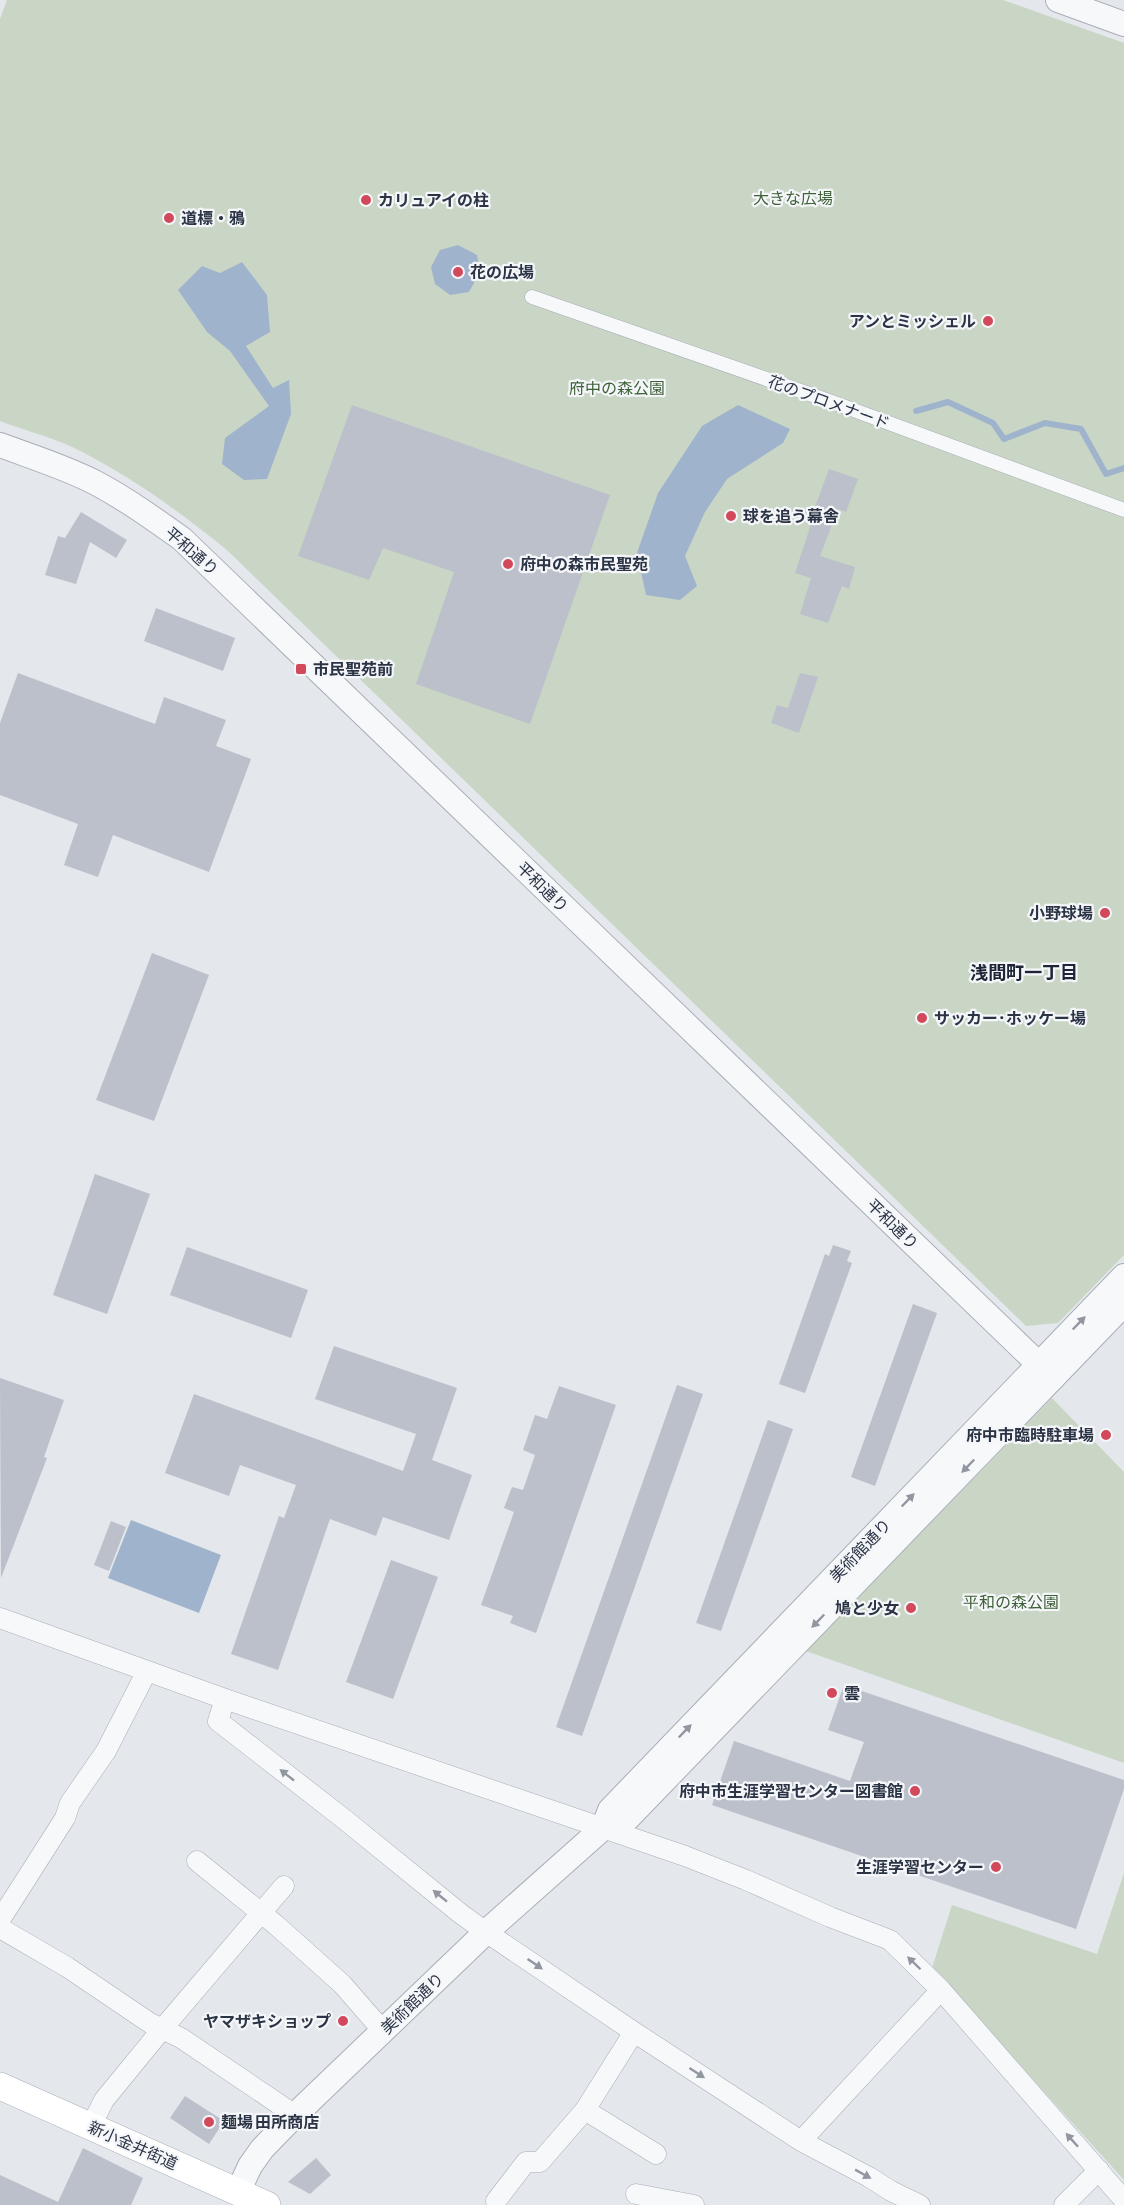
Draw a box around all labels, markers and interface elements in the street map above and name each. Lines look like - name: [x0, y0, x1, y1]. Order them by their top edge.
- park label: 大きな広場: [753, 189, 833, 207]
- place label: カリュアイの柱: [378, 191, 489, 209]
- marker: カリュアイの柱: [359, 193, 373, 207]
- place label: 道標・鴉: [181, 209, 245, 227]
- marker: 道標・鴉: [162, 211, 176, 225]
- place label: 花の広場: [470, 263, 534, 281]
- marker: 花の広場: [451, 265, 465, 279]
- place label: アンとミッシェル: [849, 312, 976, 330]
- marker: アンとミッシェル: [981, 314, 995, 328]
- street label: 花のプロメナード: [766, 372, 892, 432]
- park label: 府中の森公園: [569, 379, 665, 397]
- place label: 球を追う幕舎: [743, 507, 839, 525]
- marker: 球を追う幕舎: [724, 509, 738, 523]
- street label: 平和通り: [162, 523, 222, 579]
- place label: 府中の森市民聖苑: [520, 555, 648, 573]
- marker: 府中の森市民聖苑: [501, 557, 515, 571]
- place label: 市民聖苑前: [313, 660, 393, 678]
- marker: 市民聖苑前: [294, 662, 308, 676]
- street label: 平和通り: [514, 858, 572, 916]
- place label: 小野球場: [1029, 904, 1093, 922]
- marker: 小野球場: [1098, 906, 1112, 920]
- district label: 浅間町一丁目: [970, 962, 1078, 983]
- place label: サッカー･ホッケー場: [934, 1009, 1086, 1027]
- marker: サッカー･ホッケー場: [915, 1011, 929, 1025]
- street label: 平和通り: [864, 1195, 922, 1253]
- one-way arrow: [1072, 1316, 1086, 1330]
- place label: 府中市臨時駐車場: [966, 1426, 1094, 1444]
- marker: 府中市臨時駐車場: [1099, 1428, 1113, 1442]
- one-way arrow: [962, 1458, 976, 1472]
- one-way arrow: [901, 1493, 915, 1508]
- street label: 美術館通り: [826, 1515, 894, 1585]
- park label: 平和の森公園: [963, 1593, 1059, 1611]
- place label: 鳩と少女: [835, 1599, 899, 1617]
- marker: 鳩と少女: [904, 1601, 918, 1615]
- one-way arrow: [812, 1614, 826, 1628]
- place label: 雲: [844, 1684, 860, 1702]
- marker: 雲: [825, 1686, 839, 1700]
- one-way arrow: [678, 1725, 692, 1739]
- one-way arrow: [280, 1769, 295, 1781]
- place label: 府中市生涯学習センター図書館: [679, 1782, 903, 1800]
- marker: 府中市生涯学習センター図書館: [908, 1784, 922, 1798]
- place label: 生涯学習センター: [856, 1858, 984, 1876]
- marker: 生涯学習センター: [989, 1860, 1003, 1874]
- one-way arrow: [432, 1890, 448, 1903]
- one-way arrow: [907, 1957, 921, 1971]
- one-way arrow: [527, 1958, 543, 1969]
- street label: 美術館通り: [377, 1969, 447, 2037]
- place label: ヤマザキショップ: [203, 2012, 331, 2030]
- marker: ヤマザキショップ: [336, 2014, 350, 2028]
- one-way arrow: [688, 2068, 705, 2079]
- place label: 麺場 田所商店: [221, 2113, 319, 2131]
- marker: 麺場 田所商店: [202, 2115, 216, 2129]
- street label: 新小金井街道: [85, 2117, 181, 2173]
- one-way arrow: [1066, 2133, 1079, 2148]
- one-way arrow: [855, 2169, 872, 2179]

